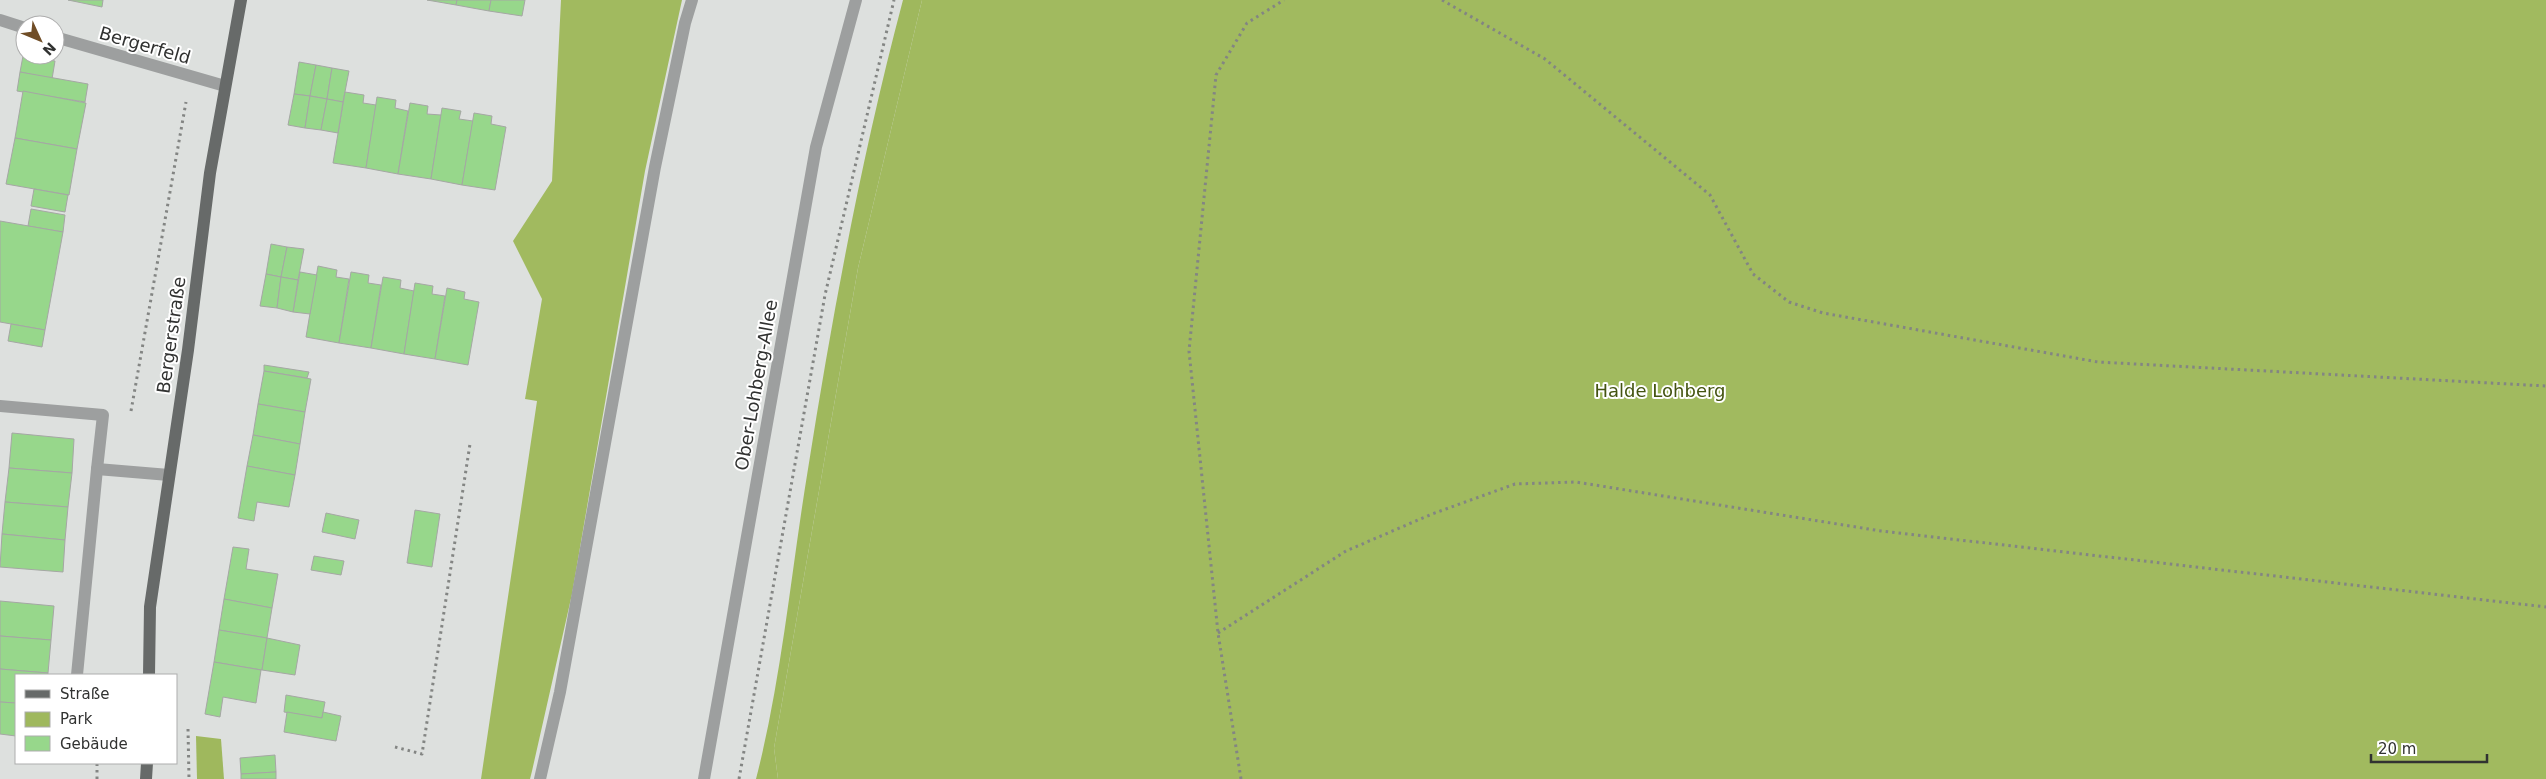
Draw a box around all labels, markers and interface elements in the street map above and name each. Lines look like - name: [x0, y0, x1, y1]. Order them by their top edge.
- north arrow: [15, 15, 65, 65]
- street label: Bergerfeld: [97, 22, 193, 68]
- text: N: [40, 39, 59, 59]
- street label: Bergerstraße: [152, 275, 190, 395]
- street label: Ober-Lohberg-Allee: [731, 298, 781, 472]
- park label: Halde Lohberg: [1595, 380, 1725, 401]
- legend: [15, 674, 178, 764]
- text: Straße: [60, 685, 109, 703]
- text: Park: [60, 710, 93, 728]
- scale bar: [2371, 732, 2487, 764]
- text: Gebäude: [60, 735, 128, 753]
- text: 20 m: [2378, 740, 2416, 758]

